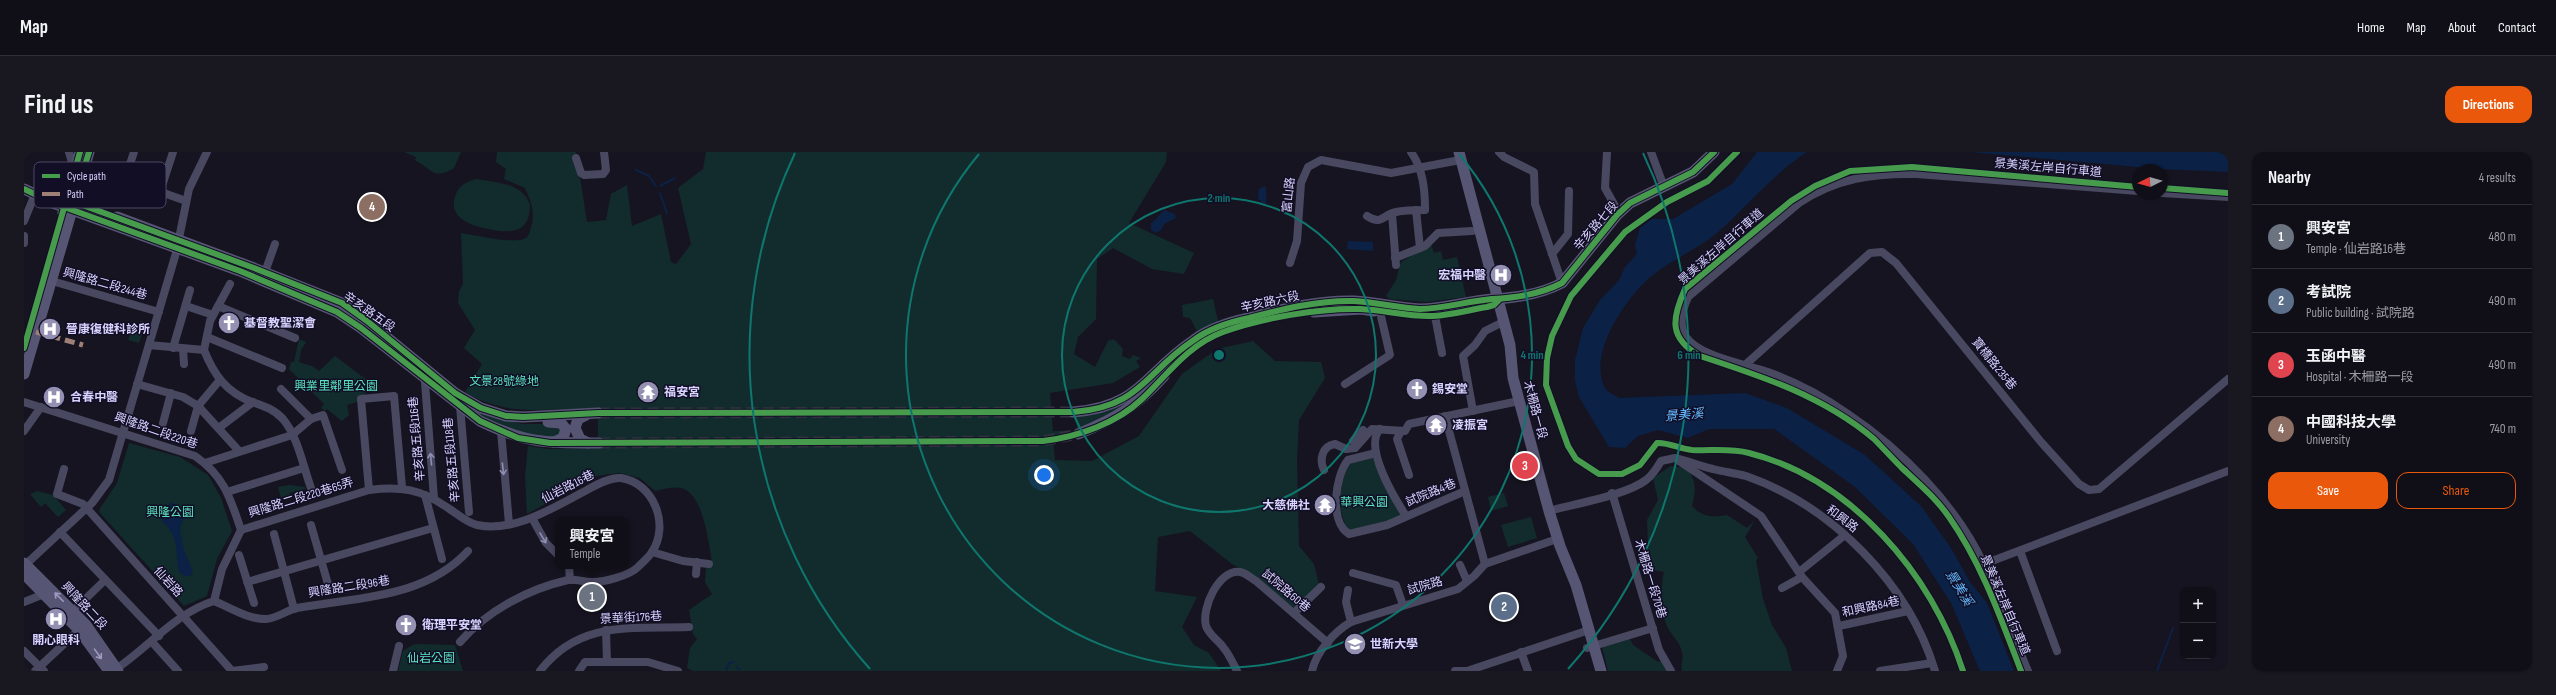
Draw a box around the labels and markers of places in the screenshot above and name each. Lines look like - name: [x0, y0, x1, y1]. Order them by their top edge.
- pin: 4: [359, 192, 385, 222]
- hospital icon: 宏福中醫: [1488, 262, 1514, 288]
- place label: 宏福中醫: [1438, 268, 1486, 283]
- church icon: 基督教聖潔會: [216, 310, 242, 336]
- hospital icon: 晉康復健科診所: [37, 316, 63, 342]
- place label: 基督教聖潔會: [244, 316, 316, 331]
- place label: 晉康復健科診所: [66, 322, 150, 337]
- centre of rings: [1212, 348, 1226, 362]
- church icon: 錫安堂: [1404, 376, 1430, 402]
- temple icon: 福安宮: [635, 379, 661, 405]
- place label: 錫安堂: [1432, 382, 1468, 397]
- hospital icon: 合春中醫: [41, 384, 67, 410]
- place label: 福安宮: [664, 385, 700, 400]
- place label: 合春中醫: [70, 390, 118, 405]
- temple icon: 凌振宮: [1423, 412, 1449, 438]
- place label: 凌振宮: [1452, 418, 1488, 433]
- pin: 3: [1512, 451, 1538, 481]
- temple icon: 大慈佛社: [1312, 492, 1338, 518]
- place label: 大慈佛社: [1262, 498, 1310, 513]
- pin: 1: [579, 582, 605, 612]
- pin: 2: [1491, 592, 1517, 622]
- hospital icon: 開心眼科: [43, 606, 69, 632]
- church icon: 衛理平安堂: [393, 612, 419, 638]
- place label: 衛理平安堂: [422, 618, 482, 633]
- school or university icon: 世新大學: [1342, 631, 1368, 657]
- place label: 開心眼科: [32, 633, 80, 648]
- place label: 世新大學: [1370, 637, 1418, 652]

